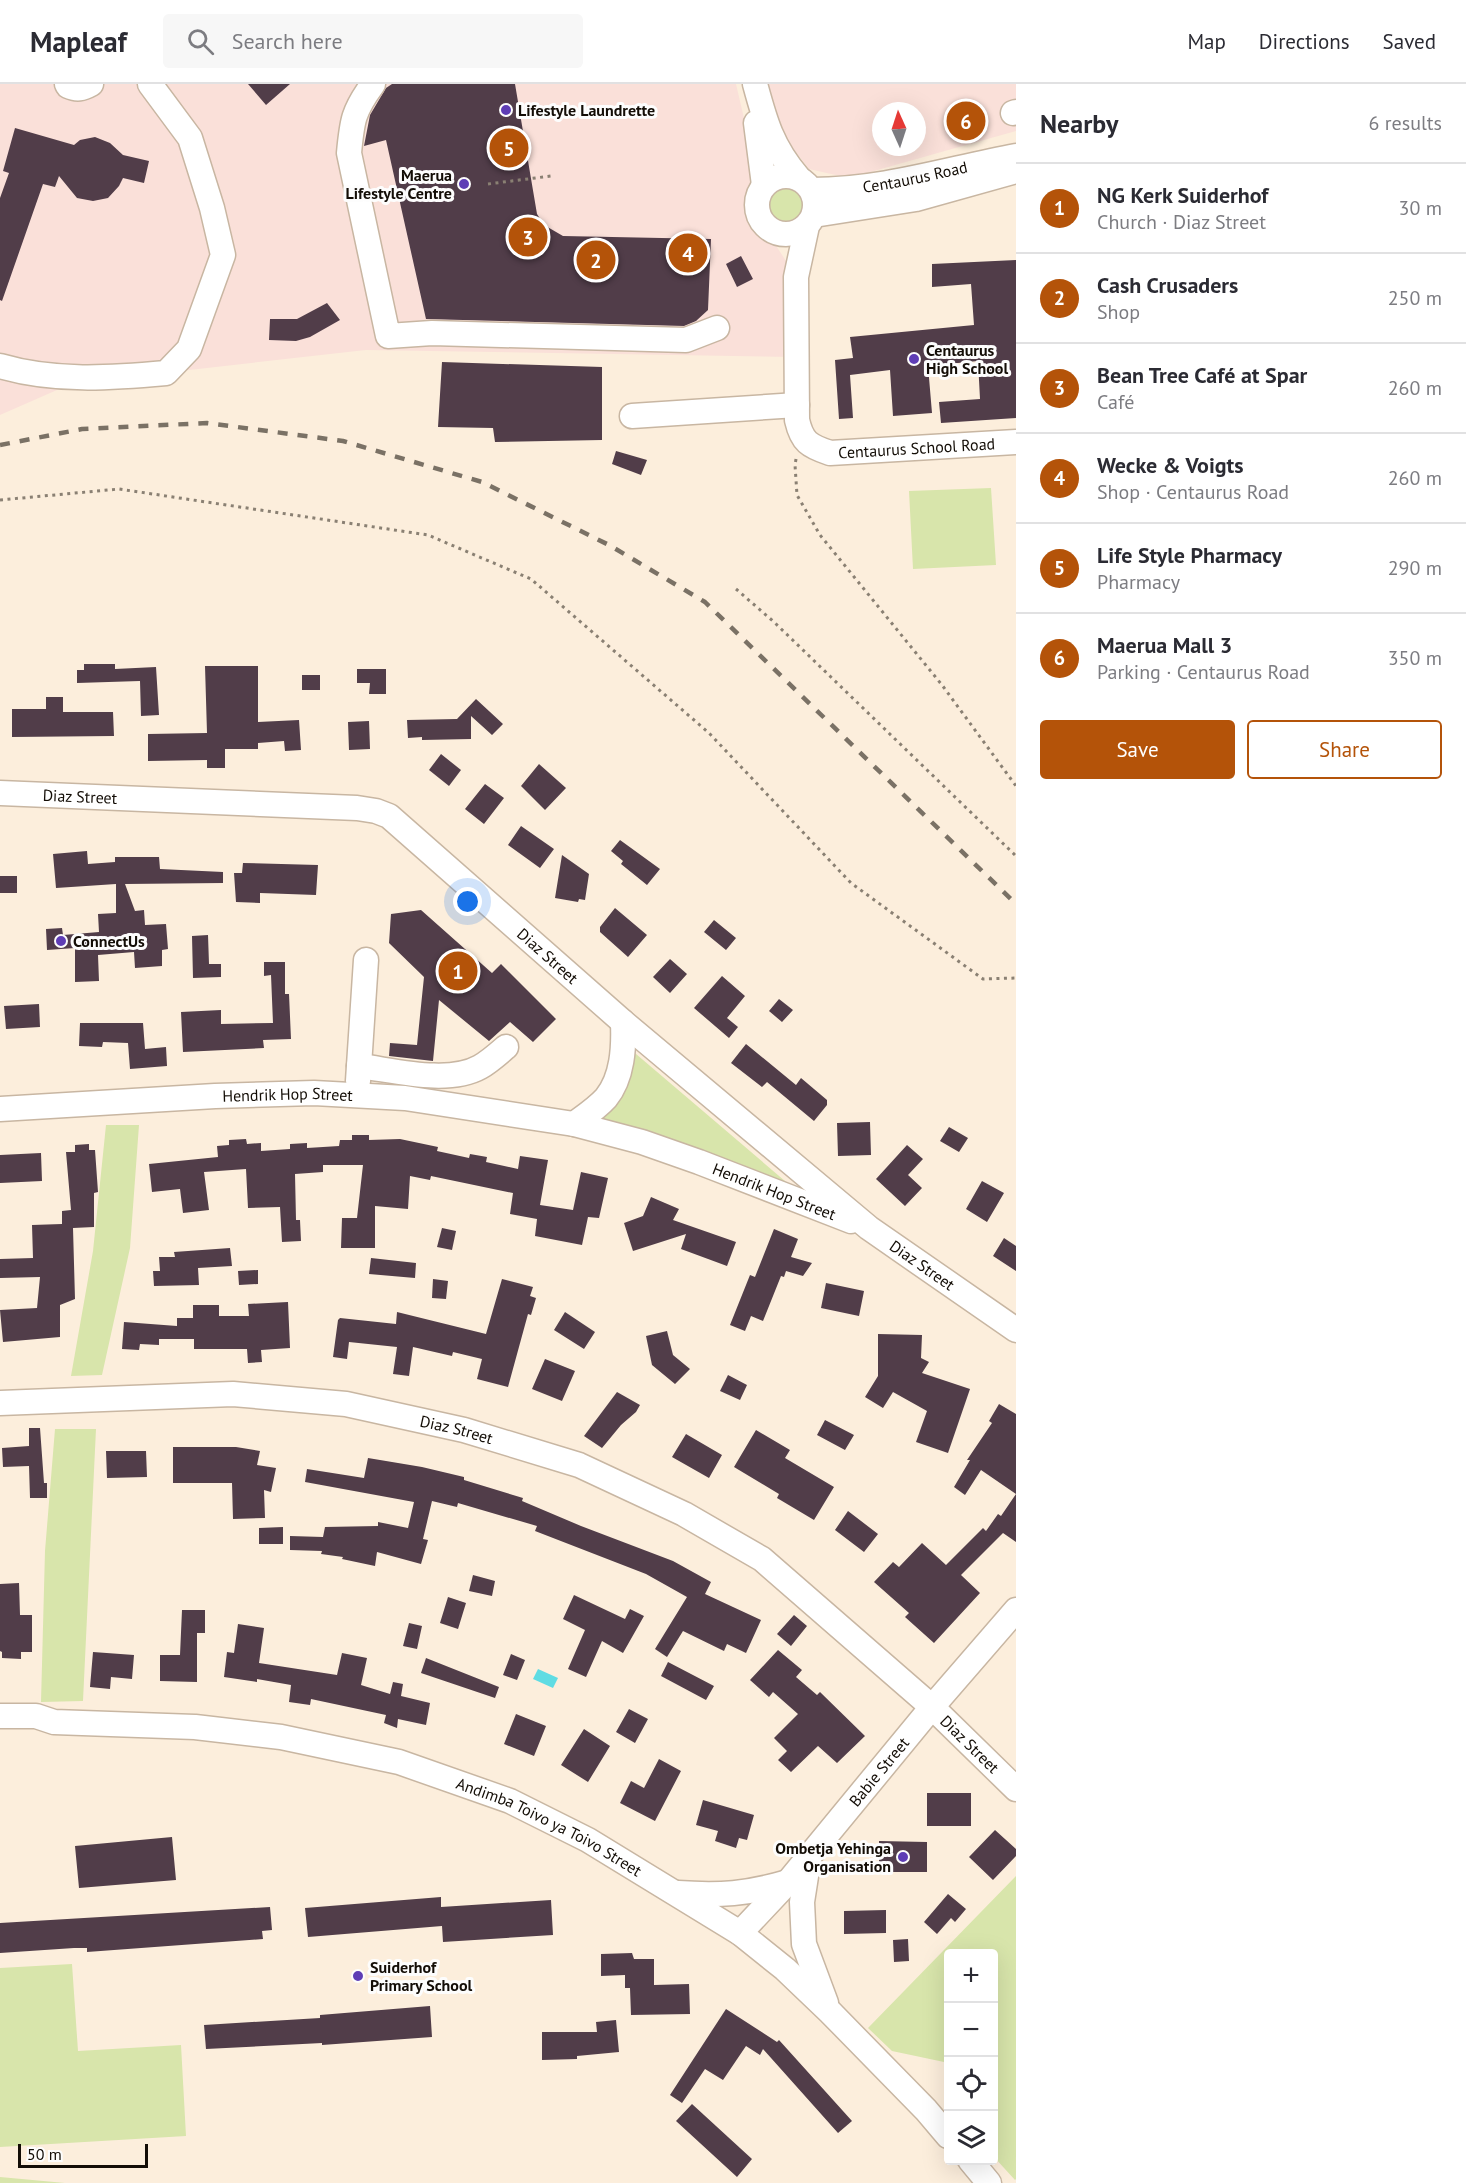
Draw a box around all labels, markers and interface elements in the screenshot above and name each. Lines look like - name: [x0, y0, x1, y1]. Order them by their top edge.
- search box: [163, 14, 583, 68]
- text: Mapleaf: [30, 23, 127, 60]
- icon: search: [184, 25, 217, 58]
- text: Search here: [232, 27, 343, 55]
- text: Map: [1187, 28, 1226, 55]
- text: Directions: [1259, 28, 1350, 55]
- text: Saved: [1383, 28, 1436, 55]
- pin: 6: [946, 99, 986, 144]
- place label: Lifestyle Laundrette: [518, 100, 655, 120]
- north arrow: [872, 102, 926, 156]
- marker: Lifestyle Laundrette: [499, 103, 513, 117]
- text: Nearby: [1040, 107, 1118, 140]
- text: 6 results: [1369, 110, 1442, 136]
- pin: 5: [490, 126, 528, 170]
- street label: Centaurus Road: [861, 157, 969, 197]
- place label: Maerua Lifestyle Centre: [345, 165, 452, 203]
- marker: Maerua Lifestyle Centre: [457, 177, 471, 191]
- text: NG Kerk Suiderhof: [1097, 181, 1268, 209]
- text: 1: [1054, 195, 1065, 221]
- text: 30 m: [1399, 195, 1442, 221]
- text: Church · Diaz Street: [1097, 209, 1266, 235]
- pin: 3: [508, 214, 548, 260]
- pin: 4: [668, 230, 708, 276]
- pin: 2: [576, 238, 616, 282]
- text: Cash Crusaders: [1097, 271, 1238, 299]
- text: 2: [1054, 285, 1065, 311]
- text: 250 m: [1388, 285, 1442, 311]
- text: Shop: [1097, 299, 1140, 325]
- place label: Centaurus High School: [926, 340, 1008, 378]
- marker: Centaurus High School: [907, 352, 921, 366]
- text: Bean Tree Café at Spar: [1097, 361, 1307, 389]
- text: 3: [1054, 375, 1065, 401]
- text: 260 m: [1388, 375, 1442, 401]
- text: Café: [1097, 389, 1134, 415]
- street label: Centaurus School Road: [838, 433, 996, 462]
- text: Wecke & Voigts: [1097, 451, 1244, 479]
- text: 4: [1054, 465, 1065, 491]
- text: 260 m: [1388, 465, 1442, 491]
- text: Shop · Centaurus Road: [1097, 479, 1289, 505]
- text: Life Style Pharmacy: [1097, 541, 1282, 569]
- text: 5: [1054, 555, 1065, 581]
- text: 290 m: [1388, 555, 1442, 581]
- text: Pharmacy: [1097, 569, 1180, 595]
- text: Maerua Mall 3: [1097, 631, 1232, 659]
- text: 6: [1054, 645, 1065, 671]
- text: 350 m: [1388, 645, 1442, 671]
- text: Parking · Centaurus Road: [1097, 659, 1310, 685]
- button: Save: [1040, 720, 1235, 779]
- button: Share: [1247, 720, 1442, 779]
- street label: Diaz Street: [42, 785, 118, 808]
- your location: [453, 887, 482, 916]
- street label: Diaz Street: [513, 924, 583, 988]
- place label: ConnectUs: [73, 931, 145, 951]
- marker: ConnectUs: [54, 934, 68, 948]
- pin: 1: [438, 948, 478, 994]
- street label: Hendrik Hop Street: [222, 1083, 354, 1106]
- street label: Hendrik Hop Street: [710, 1158, 839, 1224]
- street label: Diaz Street: [886, 1236, 959, 1295]
- street label: Diaz Street: [418, 1411, 496, 1448]
- street label: Diaz Street: [936, 1711, 1004, 1778]
- street label: Babie Street: [845, 1733, 913, 1810]
- street label: Andimba Toivo ya Toivo Street: [454, 1773, 646, 1881]
- place label: Ombetja Yehinga Organisation: [775, 1838, 891, 1876]
- marker: Ombetja Yehinga Organisation: [896, 1850, 910, 1864]
- map controls: [944, 1949, 998, 2165]
- button: +: [944, 1949, 998, 2003]
- place label: Suiderhof Primary School: [370, 1957, 472, 1995]
- marker: Suiderhof Primary School: [351, 1969, 365, 1983]
- button: −: [944, 2003, 998, 2057]
- button: locate: [944, 2057, 998, 2111]
- button: layers: [944, 2111, 998, 2165]
- scale bar: [18, 2141, 148, 2168]
- text: 50 m: [27, 2144, 62, 2164]

